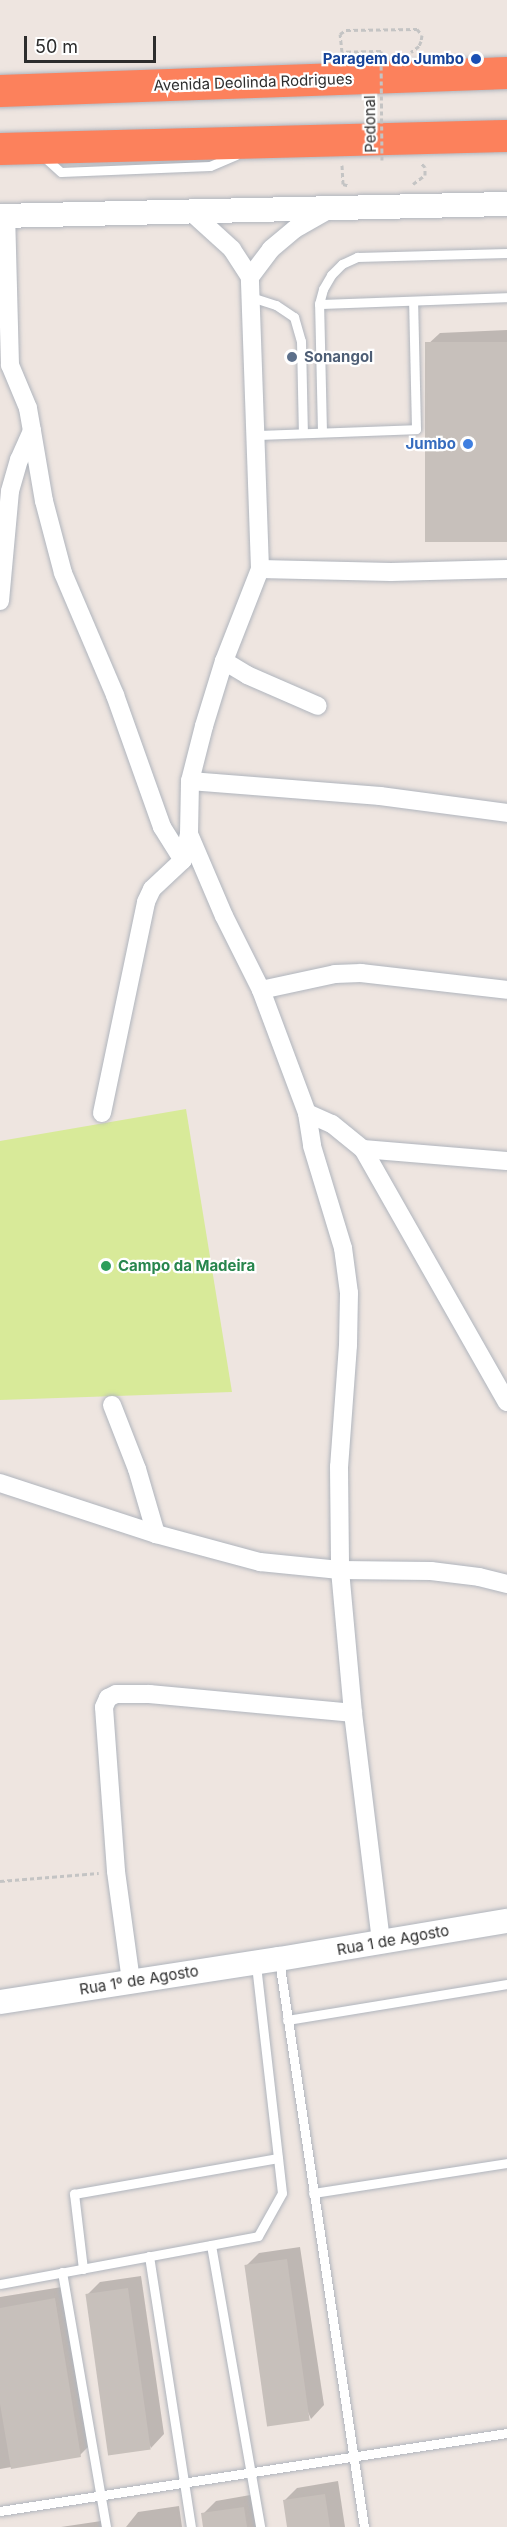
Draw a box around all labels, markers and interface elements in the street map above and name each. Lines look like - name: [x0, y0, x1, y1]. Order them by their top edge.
- scale bar: [27, 24, 159, 62]
- text: 50 m: [35, 36, 78, 57]
- place label: Paragem do Jumbo: [323, 50, 464, 68]
- marker: Paragem do Jumbo: [469, 52, 483, 66]
- street label: Avenida Deolinda Rodrigues: [153, 70, 353, 94]
- street label: Pedonal: [361, 95, 379, 153]
- place label: Sonangol: [304, 348, 373, 366]
- marker: Sonangol: [285, 350, 299, 364]
- place label: Jumbo: [406, 435, 456, 453]
- marker: Jumbo: [461, 437, 475, 451]
- place label: Campo da Madeira: [118, 1257, 255, 1275]
- marker: Campo da Madeira: [99, 1259, 113, 1273]
- street label: Rua 1 de Agosto: [335, 1921, 451, 1959]
- street label: Rua 1º de Agosto: [78, 1962, 200, 1998]

